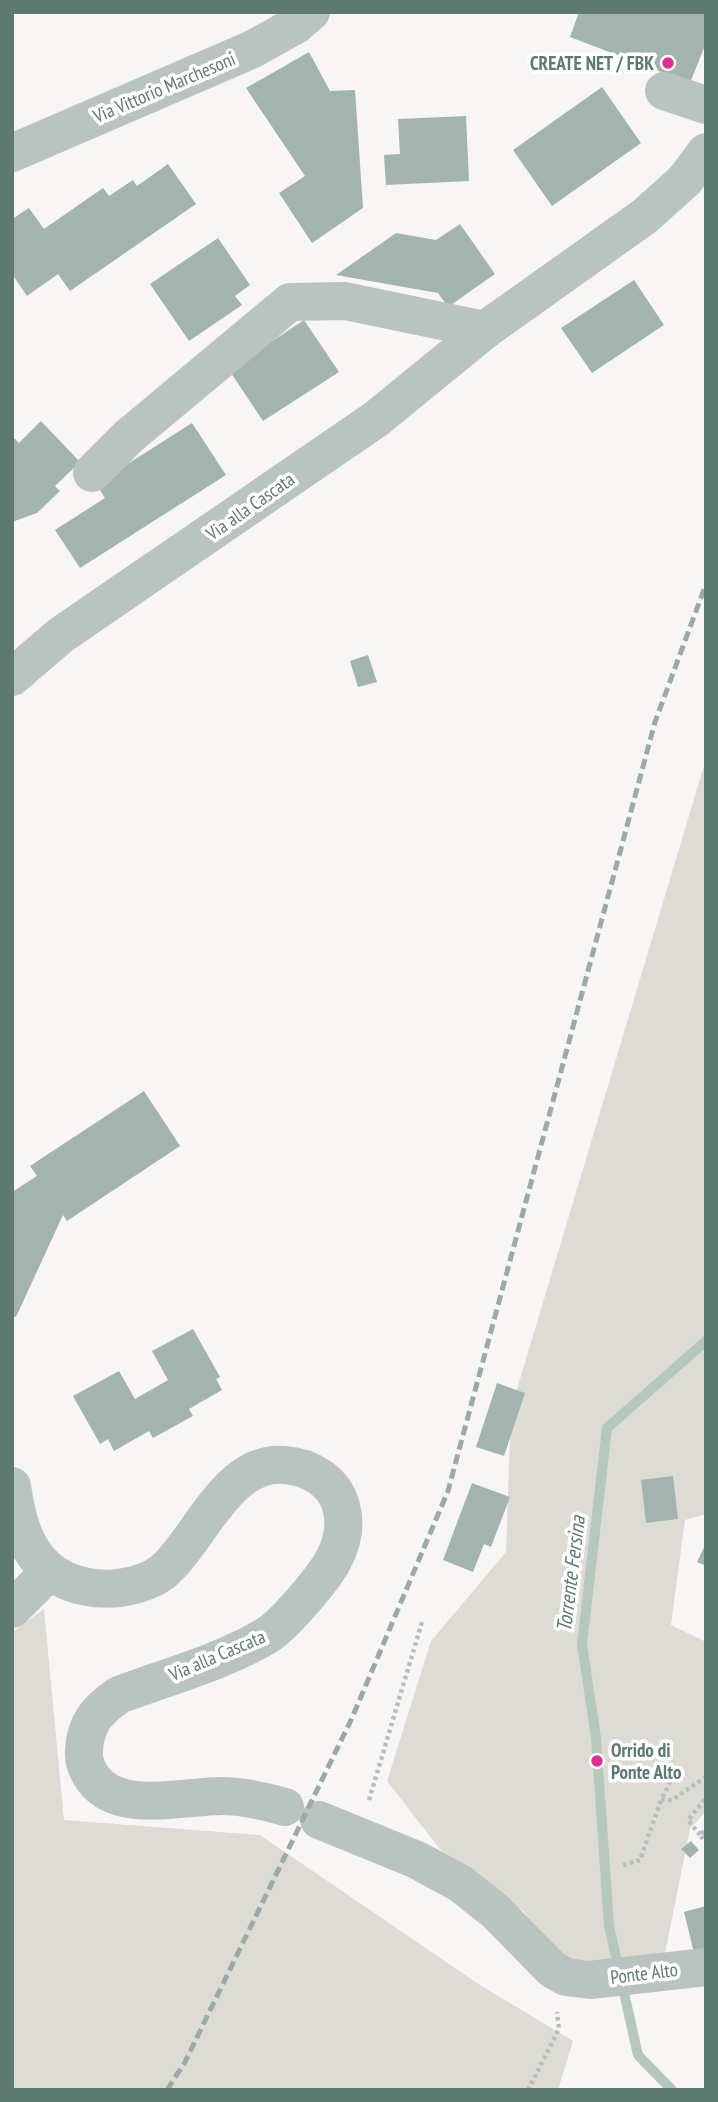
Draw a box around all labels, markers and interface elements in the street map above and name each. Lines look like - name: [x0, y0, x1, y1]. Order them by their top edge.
- street label: Via Vittorio Marchesoni: [88, 46, 239, 128]
- place label: CREATE NET / FBK: [530, 51, 654, 75]
- marker: CREATE NET / FBK: [660, 55, 676, 71]
- street label: Via alla Cascata: [200, 467, 299, 546]
- water label: Torrente Fersina: [550, 1513, 591, 1634]
- street label: Via alla Cascata: [164, 1624, 269, 1686]
- place label: Orrido di Ponte Alto: [611, 1738, 682, 1784]
- marker: Orrido di Ponte Alto: [589, 1753, 605, 1769]
- street label: Ponte Alto: [609, 1957, 679, 1989]

